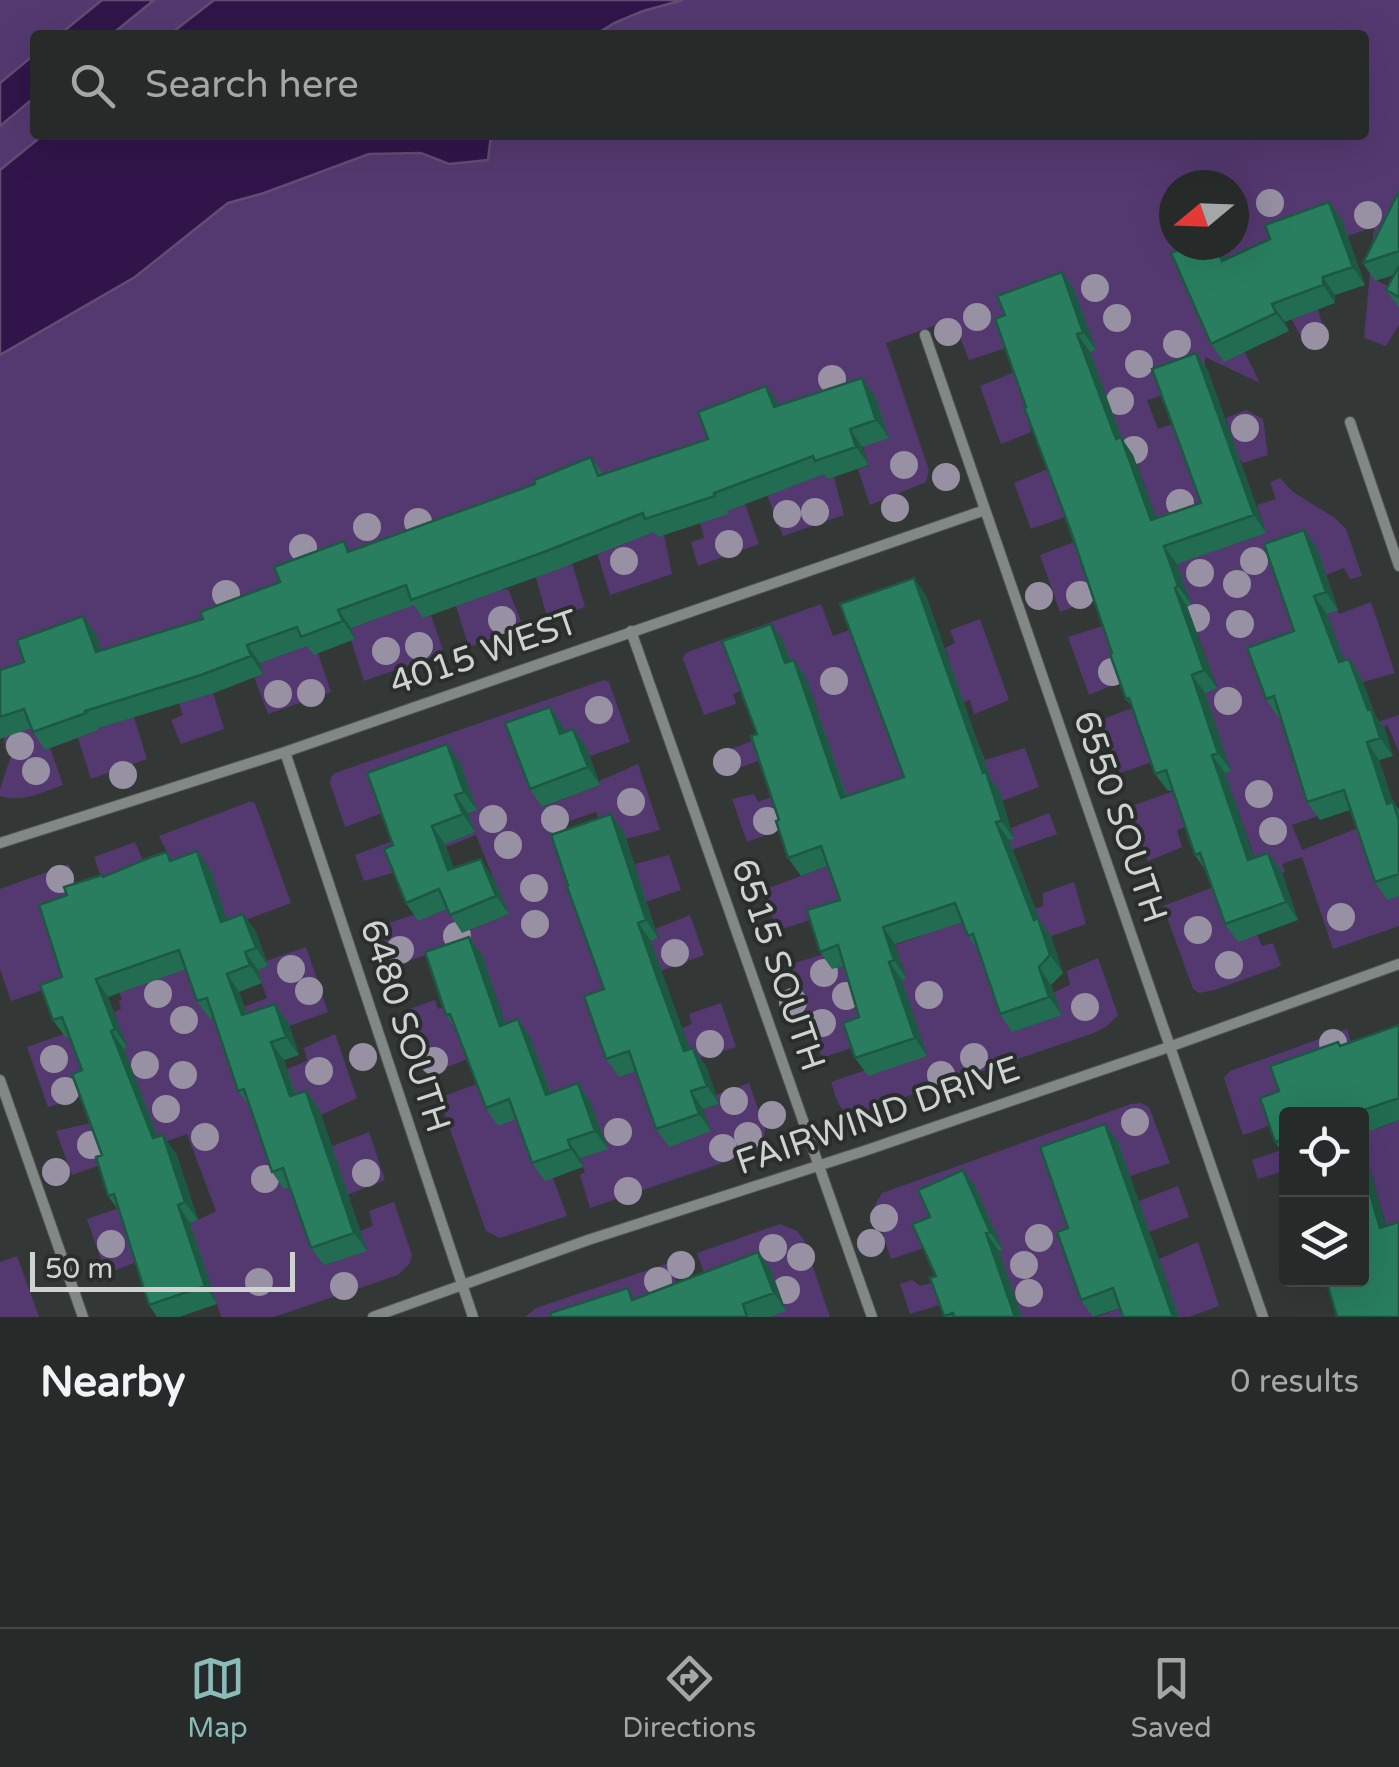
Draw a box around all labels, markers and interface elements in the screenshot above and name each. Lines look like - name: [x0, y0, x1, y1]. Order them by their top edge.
- search box: [30, 30, 1369, 140]
- icon: search: [65, 58, 120, 113]
- text: Search here: [145, 62, 359, 108]
- north arrow: [1159, 170, 1249, 260]
- street label: 4015 WEST: [384, 601, 584, 705]
- street label: 6550 SOUTH: [1064, 706, 1176, 928]
- street label: 6515 SOUTH: [722, 854, 834, 1076]
- street label: 6480 SOUTH: [351, 914, 459, 1138]
- street label: FAIRWIND DRIVE: [731, 1048, 1025, 1184]
- map controls: [1279, 1107, 1369, 1287]
- button: locate: [1279, 1107, 1369, 1197]
- button: layers: [1279, 1197, 1369, 1287]
- scale bar: [30, 1247, 295, 1292]
- text: 50 m: [45, 1252, 113, 1286]
- text: Nearby: [40, 1357, 185, 1408]
- text: 0 results: [1230, 1363, 1359, 1401]
- tab: Map: [187, 1651, 248, 1745]
- tab: Directions: [622, 1651, 756, 1745]
- tab: Saved: [1131, 1651, 1212, 1745]

